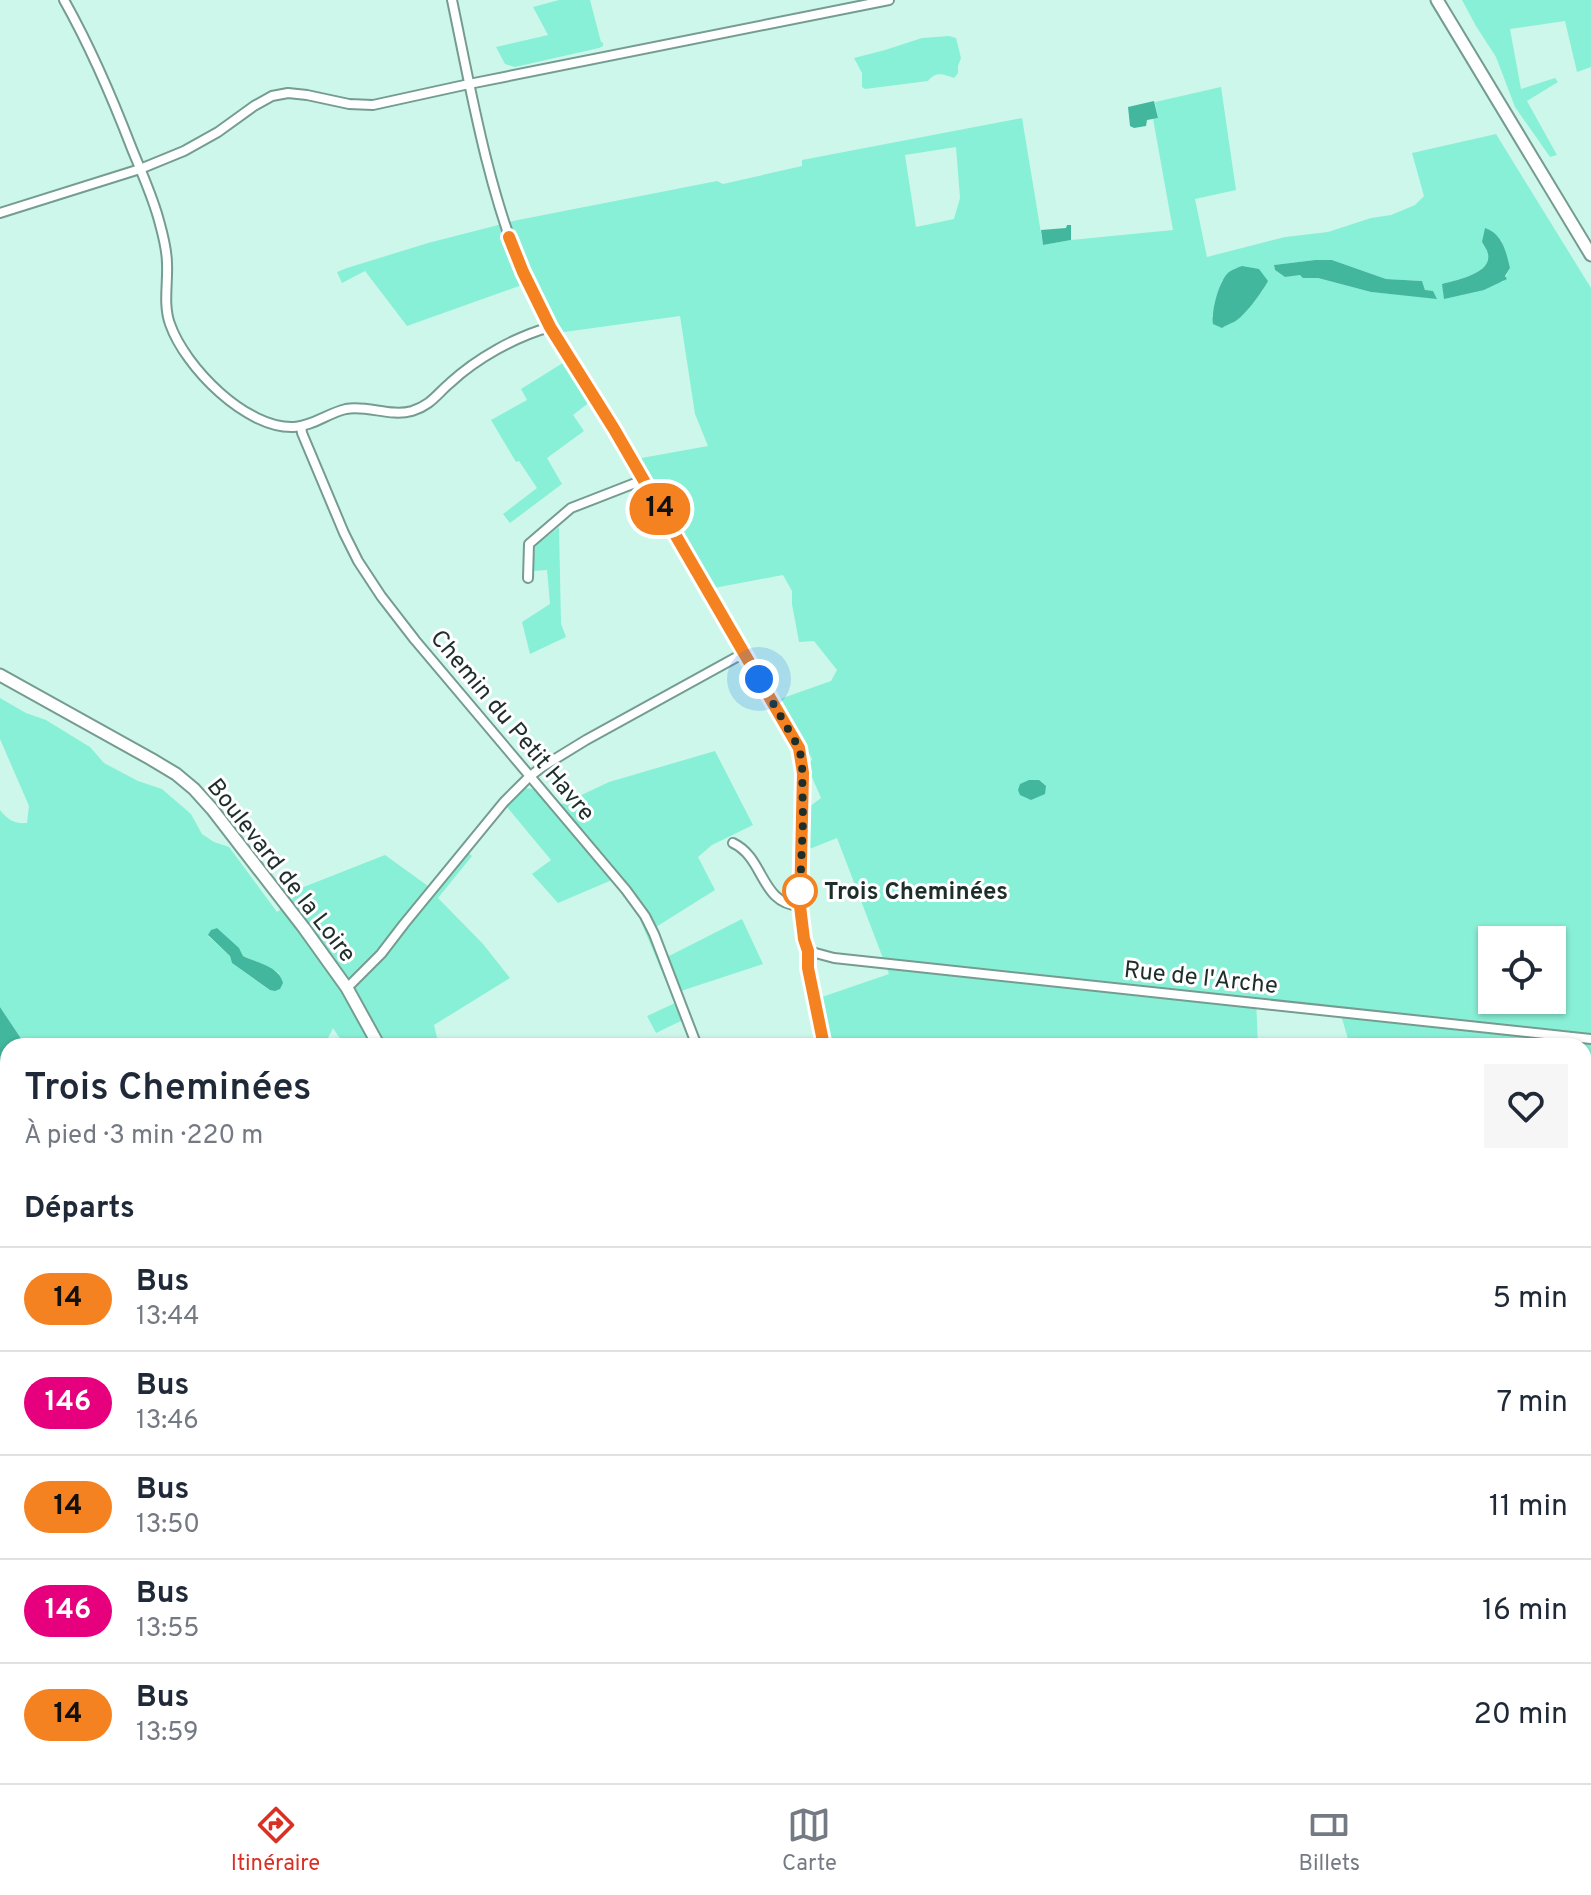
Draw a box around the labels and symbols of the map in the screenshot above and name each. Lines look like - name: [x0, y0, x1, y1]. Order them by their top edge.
- line badge: 14: [624, 483, 696, 535]
- street label: Chemin du Petit Havre: [423, 624, 600, 828]
- your location: [739, 659, 779, 699]
- street label: Boulevard de la Loire: [199, 773, 362, 969]
- marker: Trois Cheminées: [783, 874, 817, 908]
- place label: Trois Cheminées: [824, 878, 1008, 908]
- street label: Rue de l'Arche: [1122, 956, 1279, 1002]

